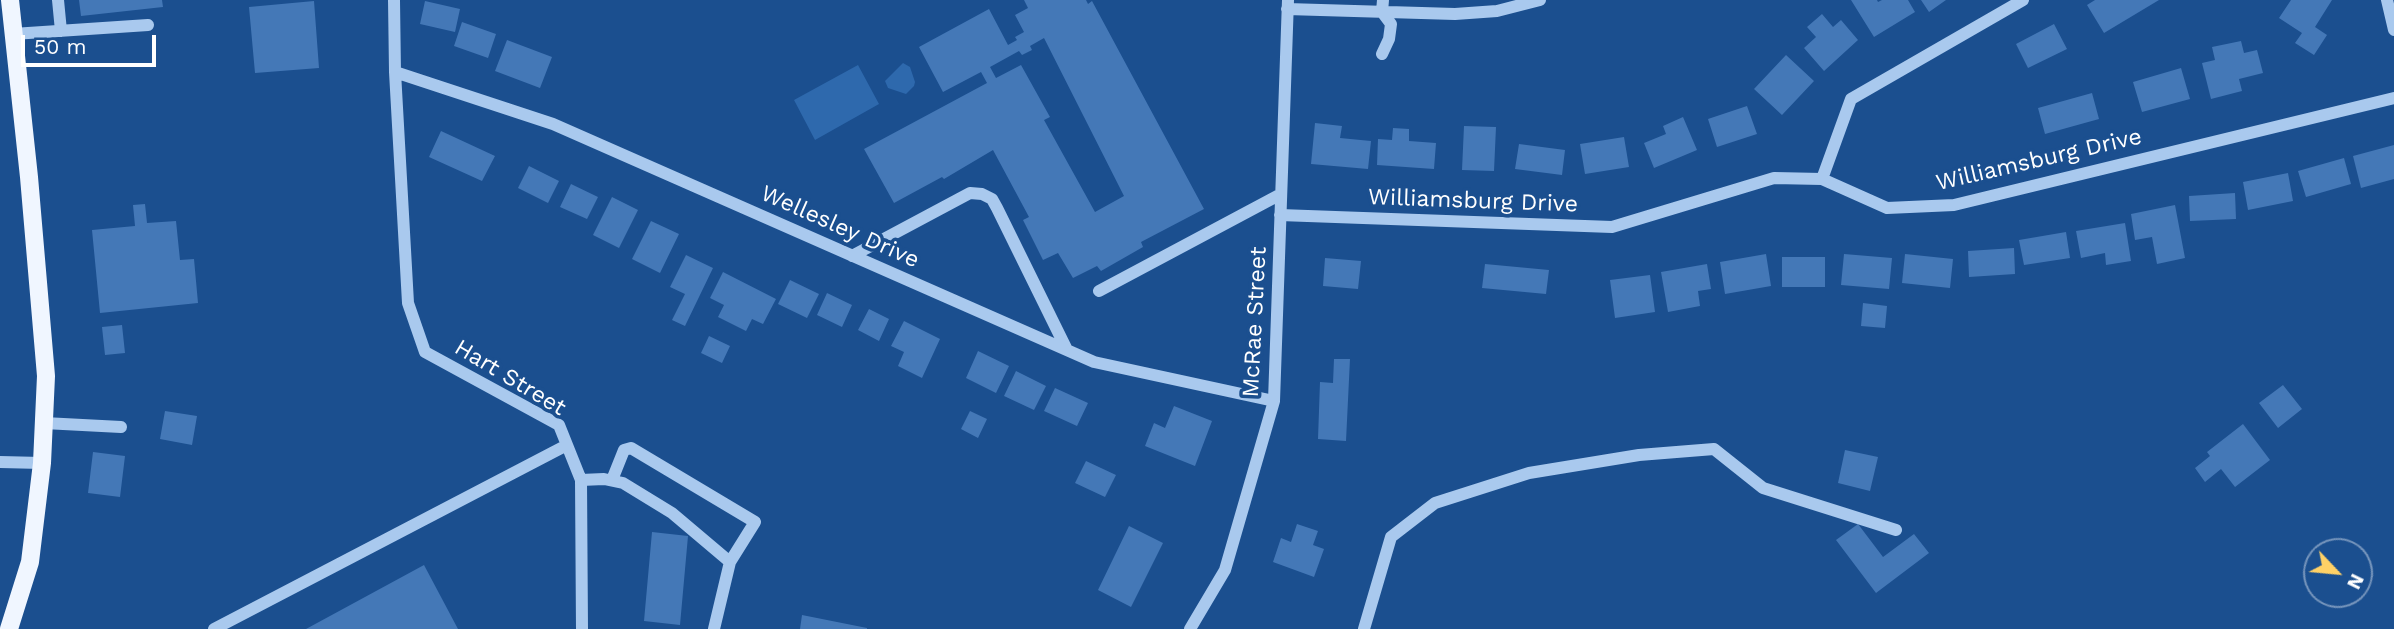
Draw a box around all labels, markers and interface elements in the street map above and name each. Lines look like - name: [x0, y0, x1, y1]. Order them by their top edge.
- scale bar: [24, 21, 159, 65]
- text: 50 m: [34, 34, 86, 59]
- street label: Williamsburg Drive: [1934, 123, 2144, 197]
- street label: Wellesley Drive: [756, 180, 924, 274]
- street label: Williamsburg Drive: [1367, 184, 1579, 218]
- street label: McRae Street: [1237, 246, 1273, 398]
- street label: Hart Street: [449, 334, 571, 422]
- north arrow: [2303, 538, 2373, 608]
- text: N: [2342, 570, 2369, 593]

